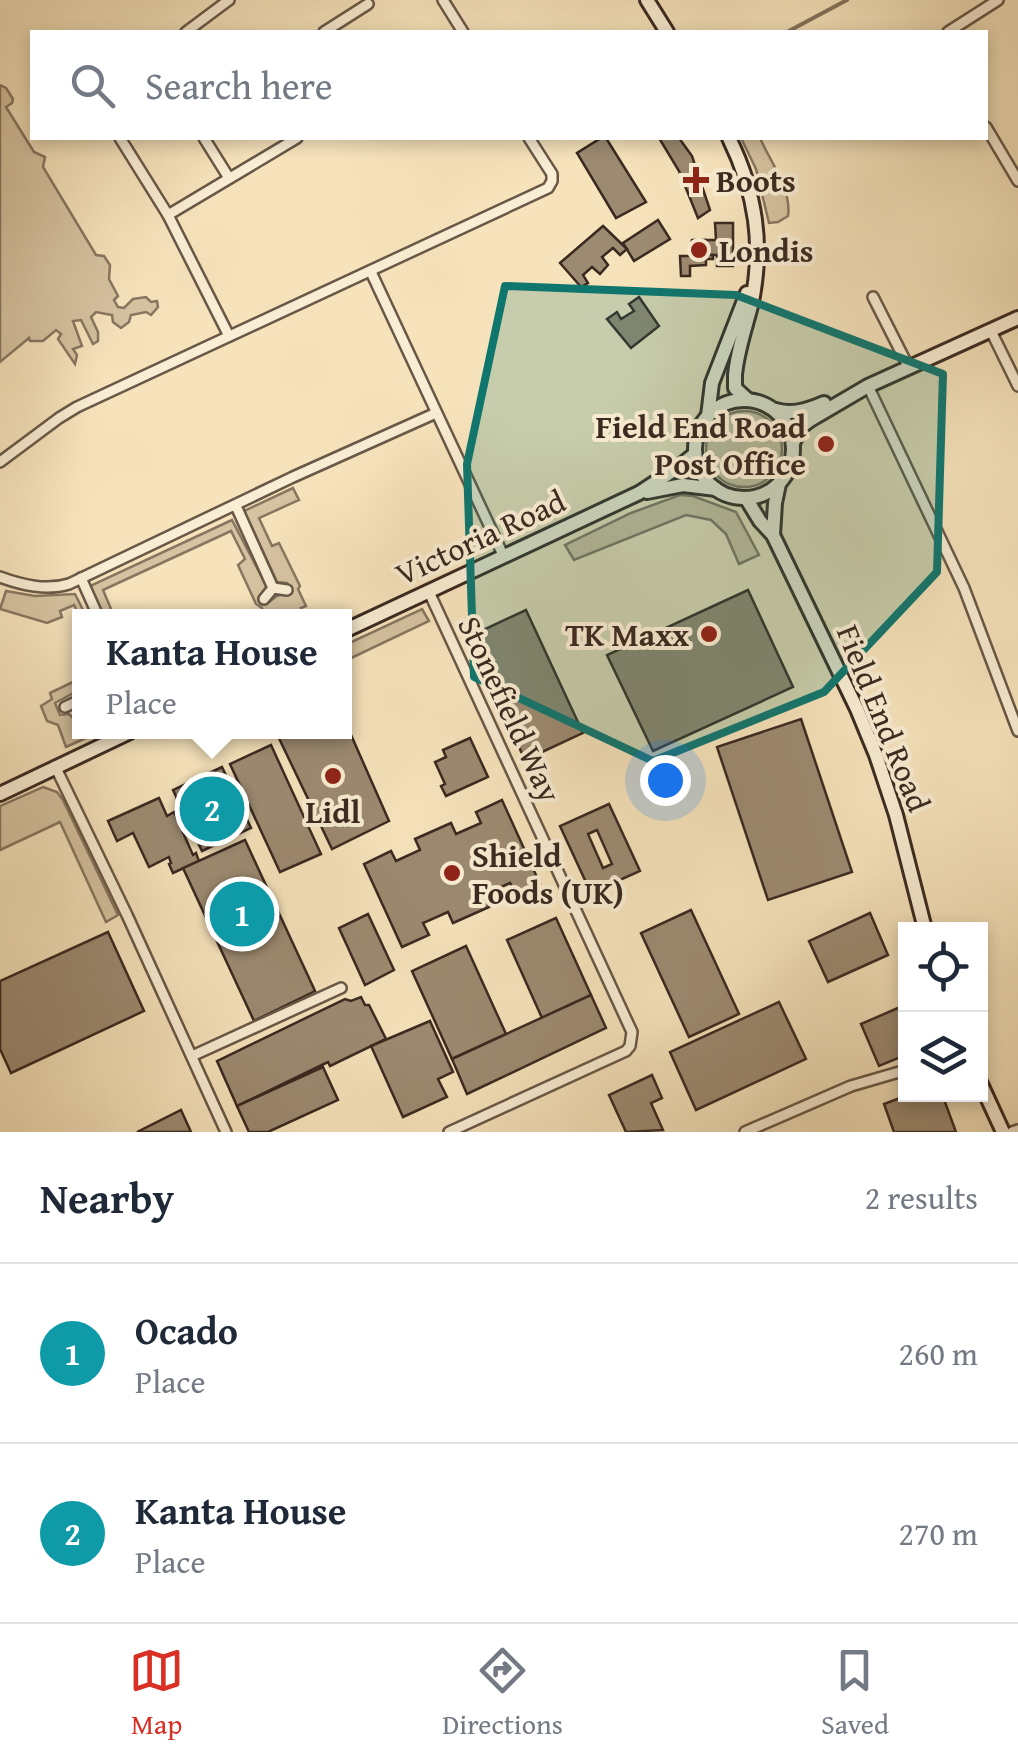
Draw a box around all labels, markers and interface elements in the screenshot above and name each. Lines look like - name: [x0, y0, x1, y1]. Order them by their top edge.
- search box: [30, 30, 988, 140]
- text: Search here: [145, 57, 333, 113]
- icon: search: [65, 58, 120, 113]
- place label: Boots: [716, 157, 796, 204]
- marker: Boots: [685, 169, 707, 191]
- place label: Londis: [719, 227, 814, 274]
- marker: Londis: [688, 239, 710, 261]
- place label: Field End Road Post Office: [595, 403, 807, 487]
- marker: Field End Road Post Office: [815, 433, 837, 455]
- street label: Victoria Road: [387, 477, 573, 597]
- street label: Stonefield Way: [446, 608, 574, 810]
- popup: [72, 609, 352, 739]
- place label: TK Maxx: [565, 611, 689, 658]
- street label: Field End Road: [825, 617, 943, 819]
- text: Kanta House: [106, 623, 318, 679]
- marker: TK Maxx: [698, 623, 720, 645]
- text: Place: [106, 679, 177, 726]
- your location: [640, 755, 691, 806]
- marker: Lidl: [322, 765, 344, 787]
- pin: 2: [180, 772, 244, 846]
- place label: Lidl: [306, 788, 361, 835]
- place label: Shield Foods (UK): [472, 832, 624, 916]
- marker: Shield Foods (UK): [441, 862, 463, 884]
- pin: 1: [210, 876, 274, 952]
- map controls: [898, 922, 988, 1102]
- button: locate: [898, 922, 988, 1012]
- button: layers: [898, 1012, 988, 1102]
- text: Nearby: [40, 1167, 174, 1228]
- text: 2 results: [865, 1174, 978, 1221]
- text: Ocado: [135, 1302, 238, 1358]
- text: 1: [64, 1330, 81, 1377]
- text: 260 m: [899, 1330, 978, 1377]
- text: Place: [135, 1358, 206, 1405]
- text: Kanta House: [135, 1482, 347, 1538]
- text: 2: [64, 1510, 81, 1557]
- text: 270 m: [899, 1510, 978, 1557]
- text: Place: [135, 1538, 206, 1585]
- tab: Map: [129, 1643, 184, 1744]
- tab: Directions: [442, 1643, 563, 1744]
- tab: Saved: [821, 1643, 889, 1744]

